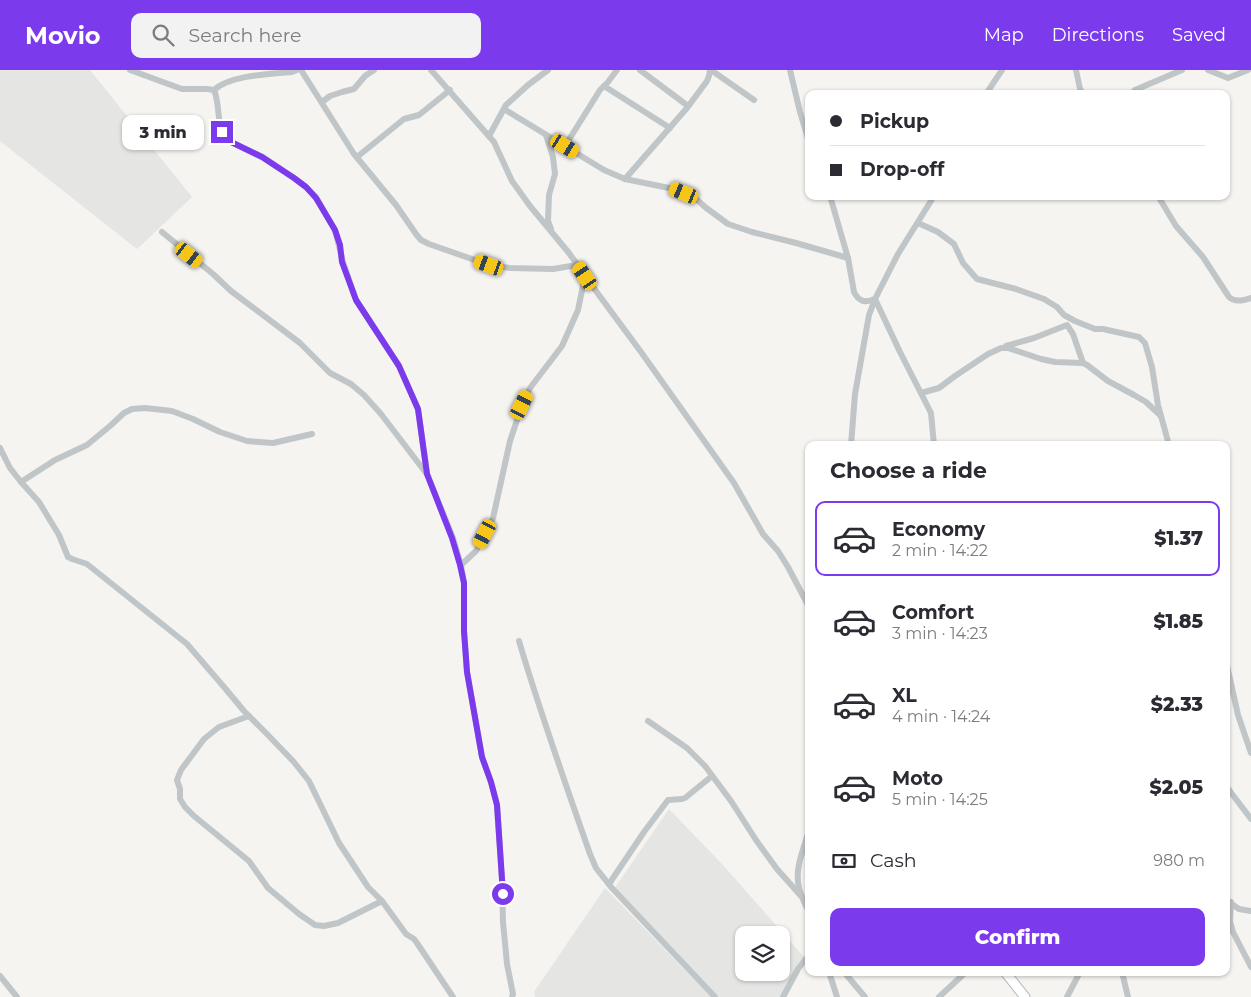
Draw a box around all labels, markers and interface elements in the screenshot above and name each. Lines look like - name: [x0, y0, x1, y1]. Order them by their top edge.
- search box: [131, 13, 481, 58]
- text: Movio: [25, 21, 101, 50]
- icon: search: [149, 21, 177, 49]
- text: Search here: [189, 24, 302, 47]
- text: Map: [984, 24, 1024, 46]
- text: Directions: [1052, 24, 1144, 46]
- text: Saved: [1172, 24, 1226, 46]
- text: Pickup: [860, 110, 929, 133]
- callout: 3 min: [122, 114, 204, 150]
- route end: [211, 121, 233, 143]
- text: 3 min: [139, 123, 187, 142]
- car: [548, 132, 581, 160]
- text: Drop-off: [860, 158, 944, 181]
- car: [667, 180, 700, 206]
- car: [172, 240, 205, 270]
- car: [472, 253, 505, 277]
- car: [570, 259, 599, 293]
- car: [508, 388, 535, 422]
- text: Choose a ride: [830, 457, 987, 484]
- icon: car: [832, 516, 877, 561]
- car: [471, 517, 498, 551]
- text: Economy: [892, 518, 985, 541]
- text: $1.37: [1154, 527, 1203, 550]
- text: 2 min · 14:22: [892, 541, 988, 560]
- icon: car: [832, 599, 877, 644]
- text: Comfort: [892, 601, 974, 624]
- text: $1.85: [1153, 610, 1203, 633]
- text: 3 min · 14:23: [892, 624, 988, 643]
- icon: car: [832, 682, 877, 727]
- text: XL: [892, 684, 917, 707]
- text: $2.33: [1151, 693, 1203, 716]
- text: 4 min · 14:24: [892, 707, 990, 726]
- icon: car: [832, 765, 877, 810]
- text: Moto: [892, 767, 943, 790]
- text: $2.05: [1149, 776, 1203, 799]
- text: 5 min · 14:25: [892, 790, 988, 809]
- icon: cash: [830, 847, 858, 875]
- text: Cash: [870, 849, 917, 872]
- text: 980 m: [1153, 851, 1205, 870]
- route start: [492, 883, 514, 905]
- button: Confirm: [830, 908, 1205, 966]
- map controls: [735, 926, 790, 981]
- button: layers: [735, 926, 790, 981]

